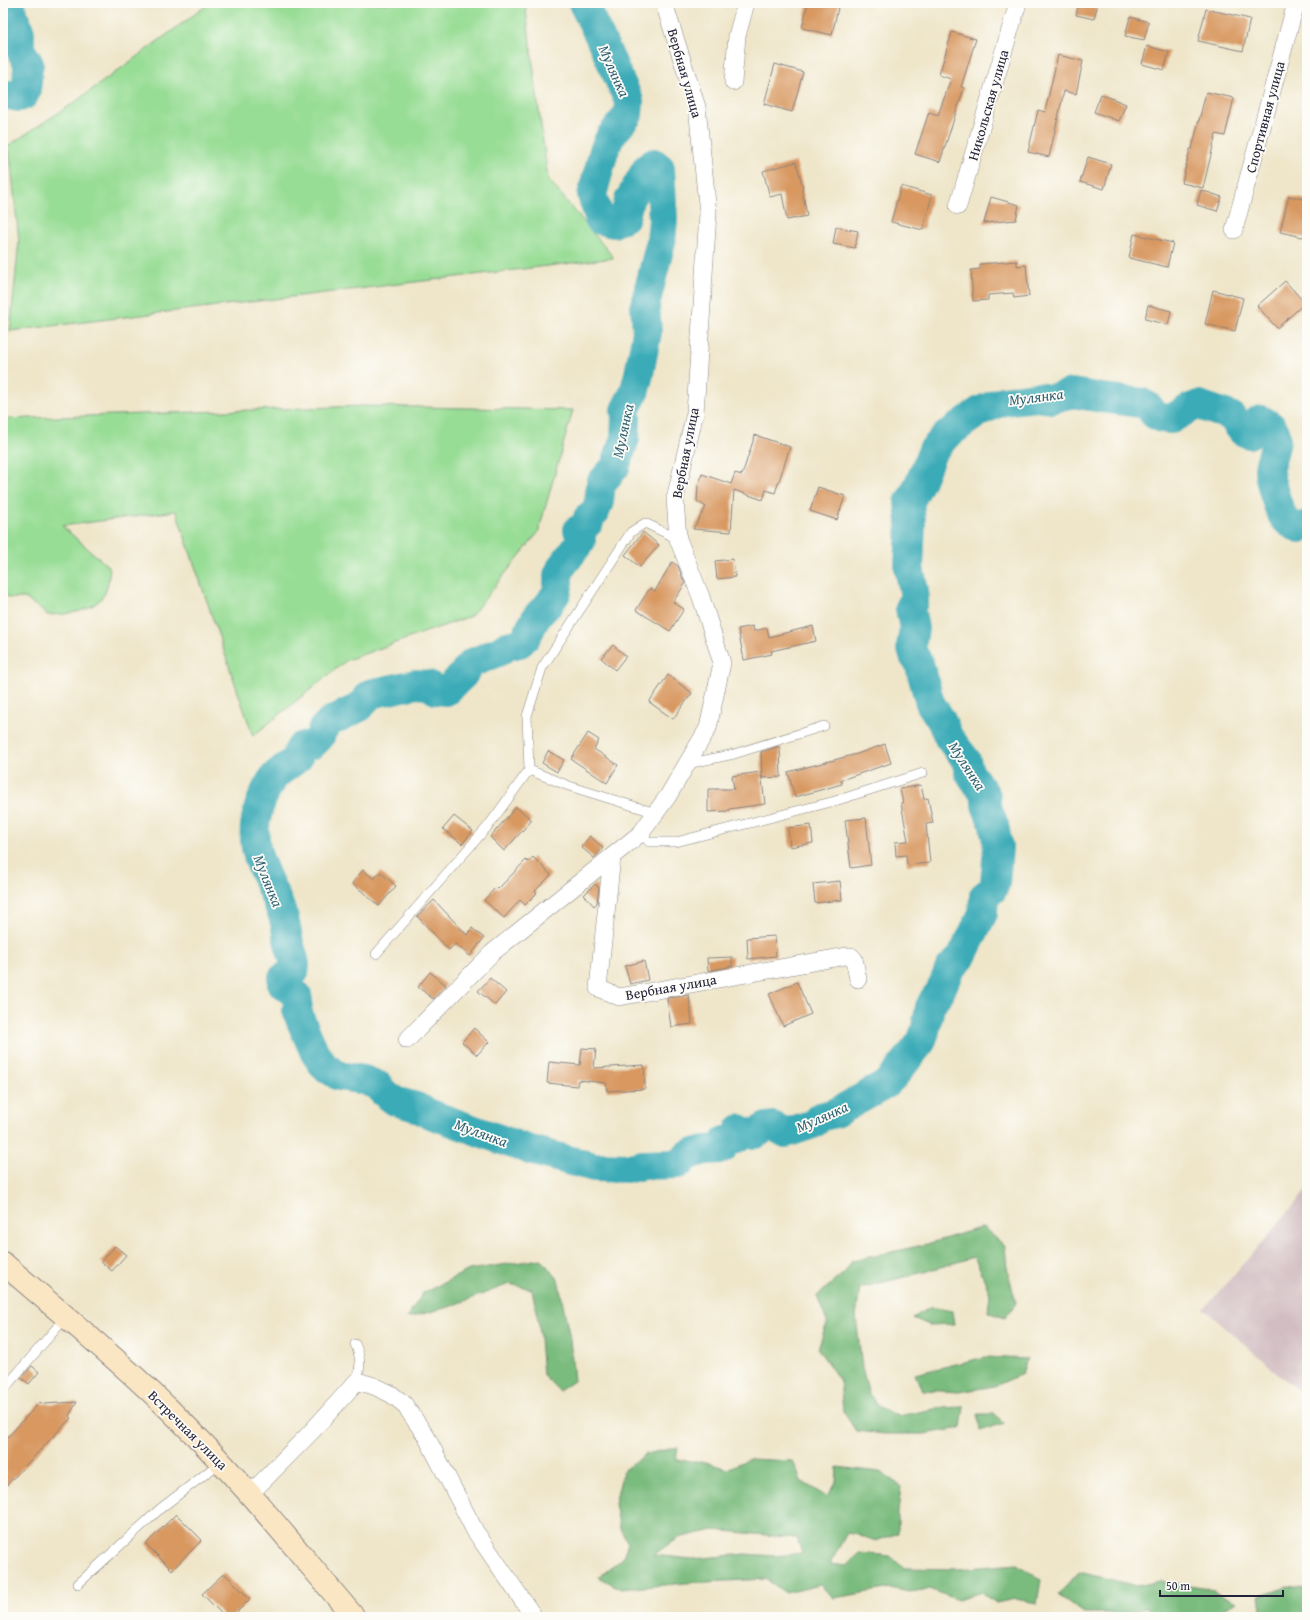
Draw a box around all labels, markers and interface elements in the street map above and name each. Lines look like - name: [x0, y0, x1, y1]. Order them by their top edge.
- street label: Вербная улица: [663, 26, 707, 120]
- water label: Мулянка: [594, 42, 635, 100]
- street label: Никольская улица: [963, 47, 1013, 163]
- street label: Спортивная улица: [1240, 59, 1290, 175]
- water label: Мулянка: [1008, 383, 1064, 410]
- water label: Мулянка: [607, 402, 638, 460]
- street label: Вербная улица: [666, 406, 704, 500]
- water label: Мулянка: [944, 737, 991, 794]
- water label: Мулянка: [248, 852, 288, 910]
- street label: Вербная улица: [624, 969, 718, 1005]
- water label: Мулянка: [793, 1096, 851, 1137]
- water label: Мулянка: [452, 1113, 511, 1152]
- street label: Встречная улица: [144, 1386, 233, 1475]
- scale bar: [1160, 1572, 1283, 1598]
- text: 50 m: [1166, 1577, 1190, 1594]

